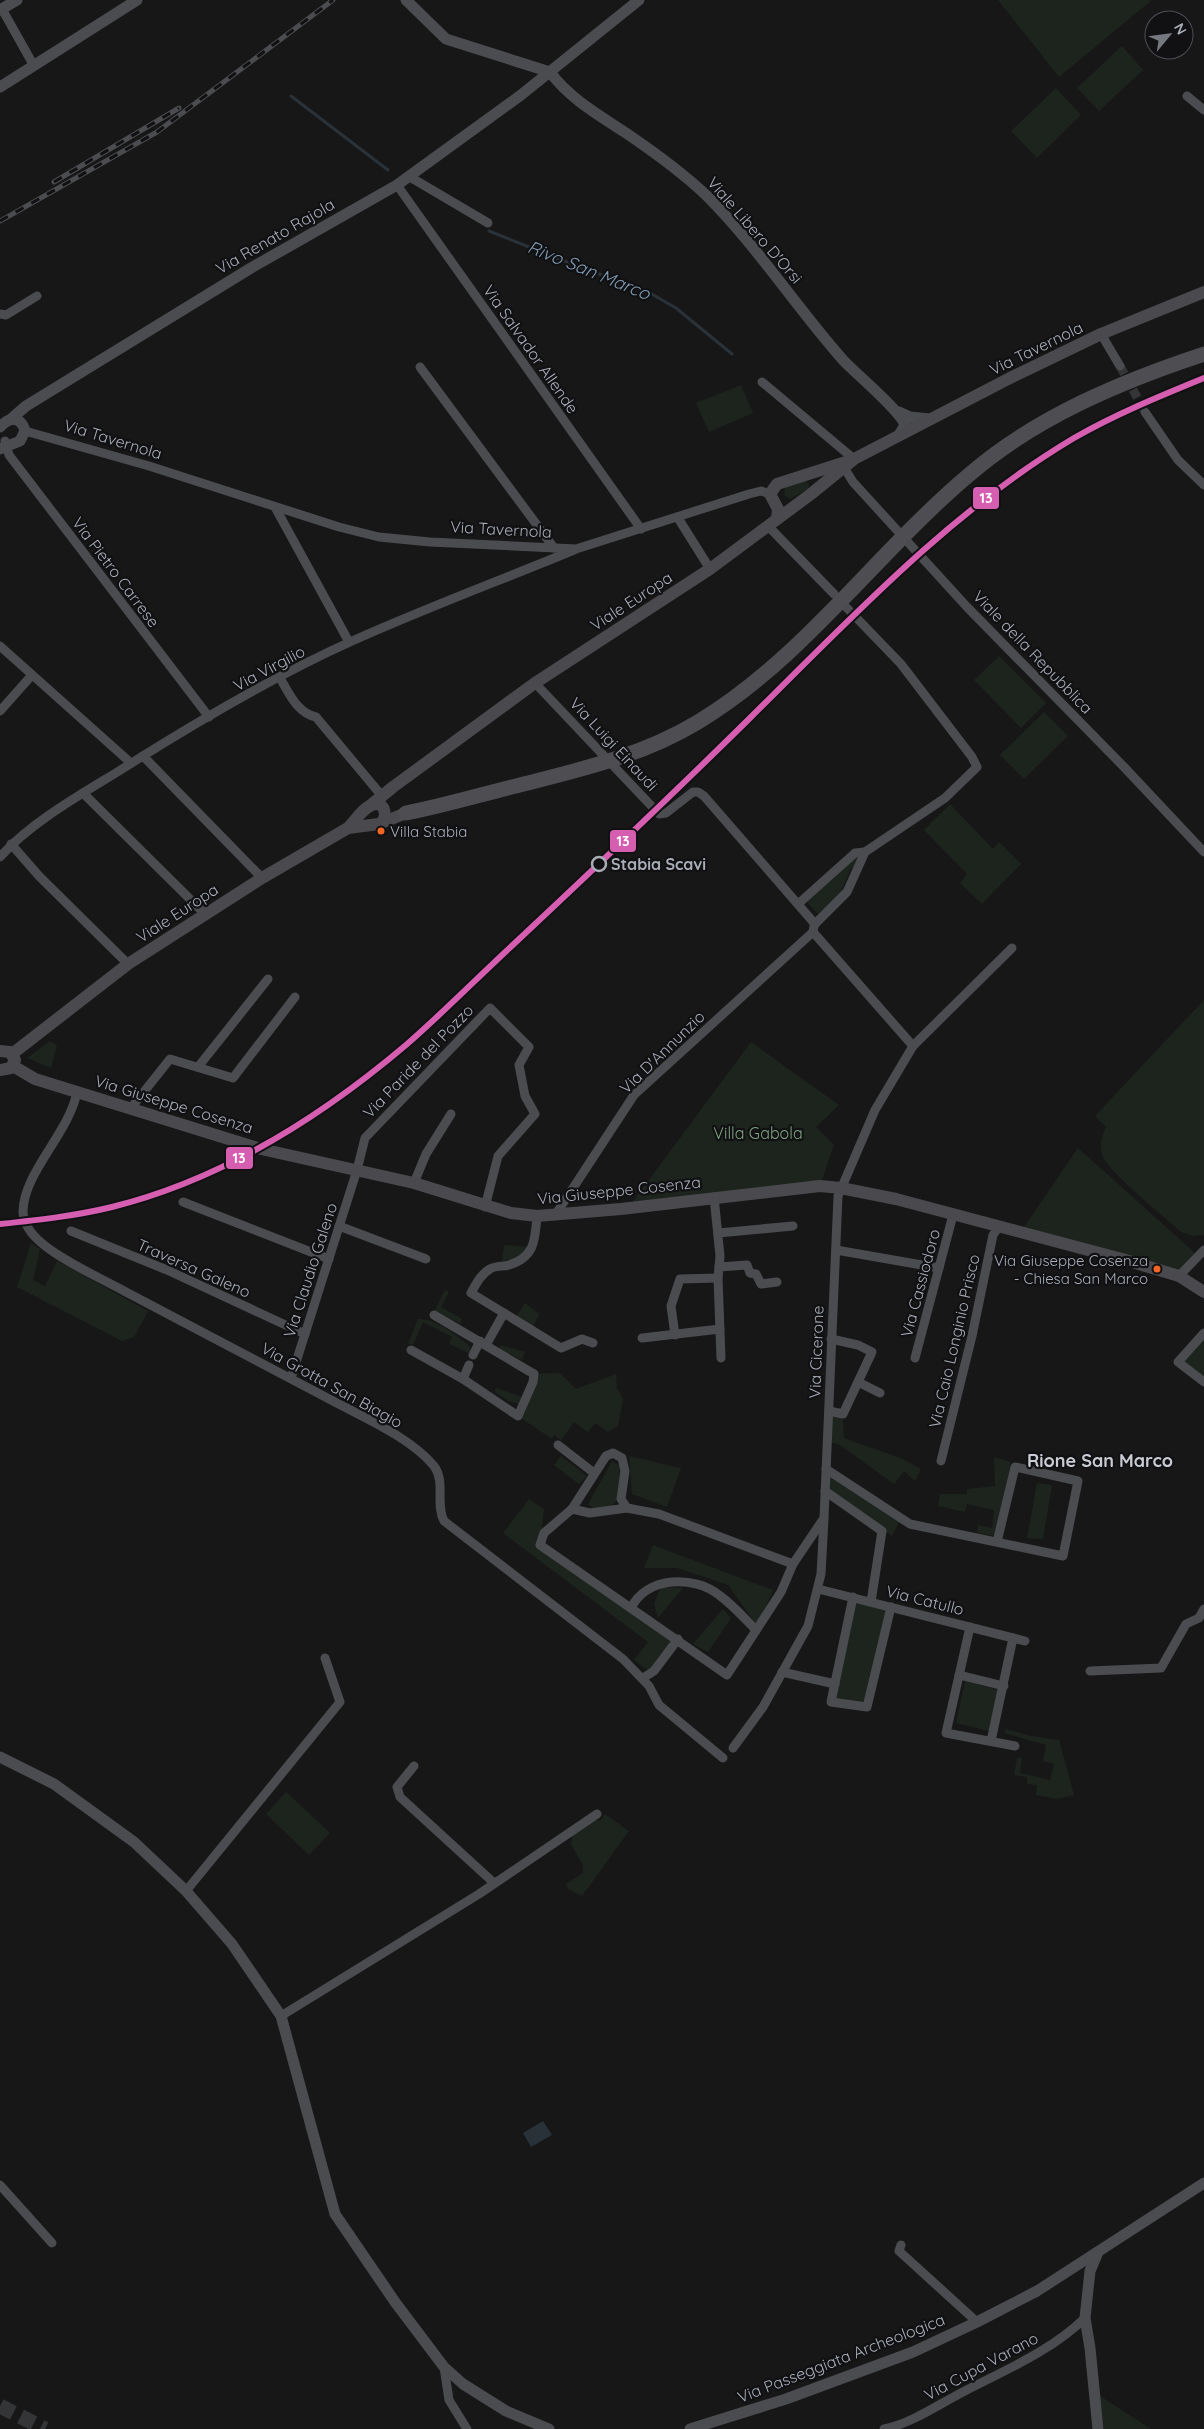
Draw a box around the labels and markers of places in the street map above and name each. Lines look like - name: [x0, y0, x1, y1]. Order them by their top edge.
- place label: Villa Stabia: [390, 822, 467, 841]
- marker: Villa Stabia: [376, 826, 386, 836]
- place label: Stabia Scavi: [611, 854, 706, 874]
- marker: Stabia Scavi: [591, 856, 607, 872]
- place label: Via Giuseppe Cosenza - Chiesa San Marco: [994, 1251, 1148, 1288]
- marker: Via Giuseppe Cosenza - Chiesa San Marco: [1152, 1264, 1162, 1274]

